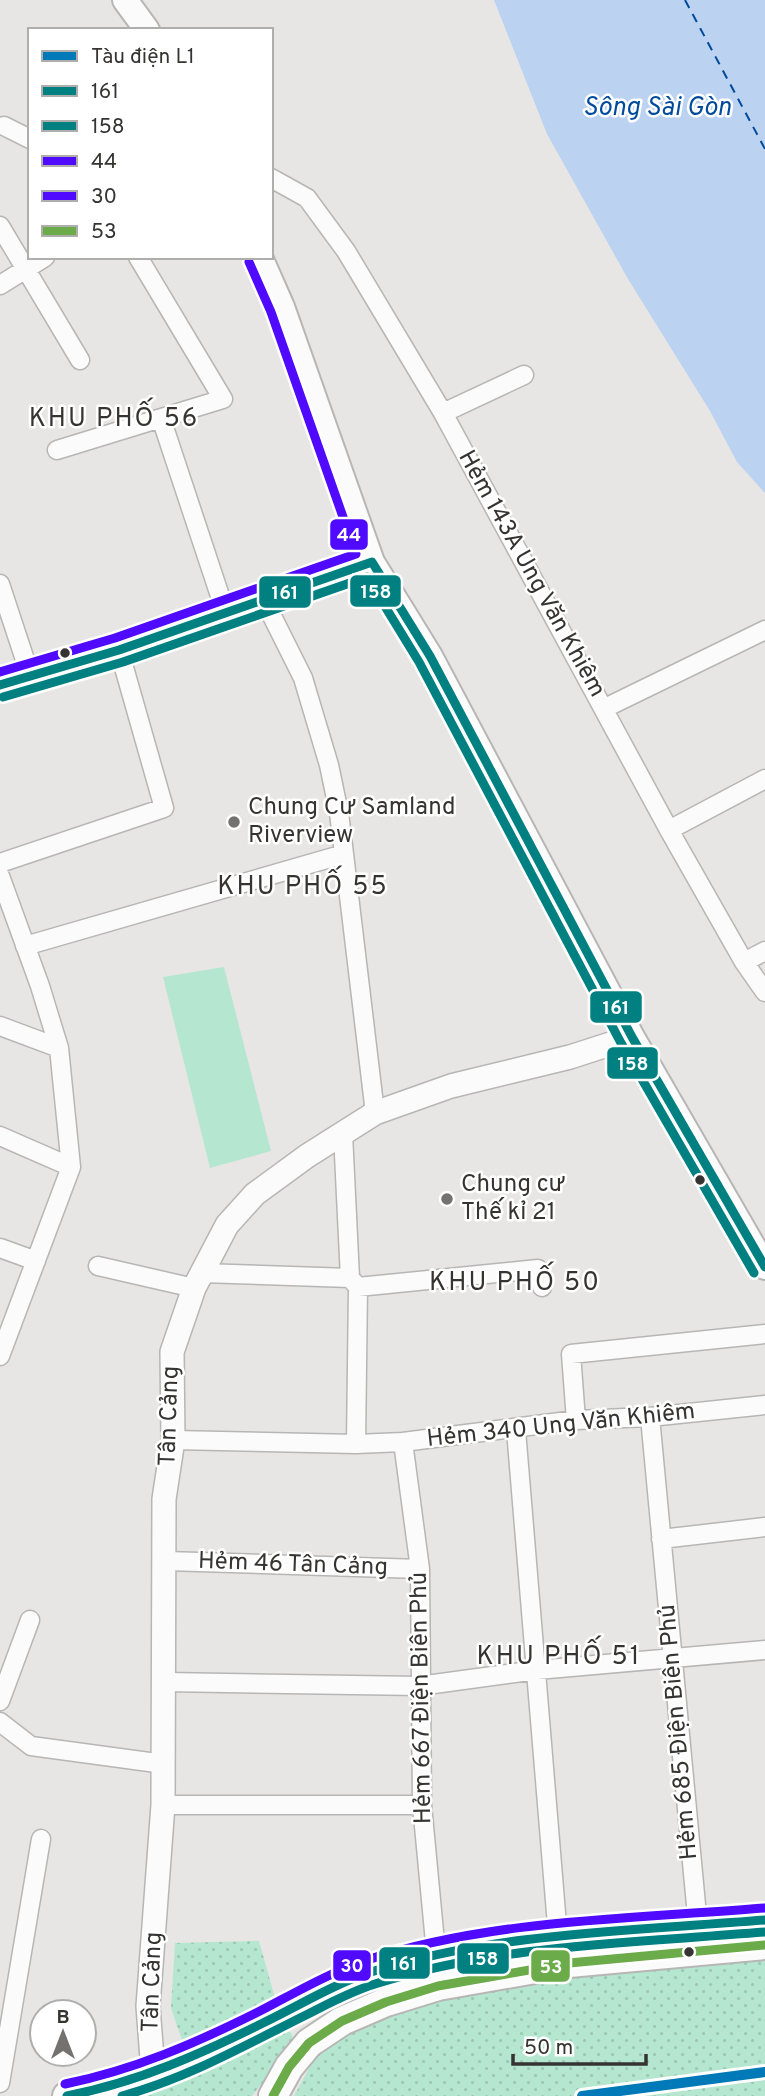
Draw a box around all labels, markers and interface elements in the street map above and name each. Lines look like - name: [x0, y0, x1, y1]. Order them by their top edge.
- legend: [28, 28, 273, 259]
- text: Tàu điện L1: [91, 44, 195, 71]
- text: 161: [91, 79, 119, 106]
- water label: Sông Sài Gòn: [583, 92, 731, 125]
- text: 158: [91, 114, 125, 141]
- text: 44: [91, 149, 117, 176]
- text: 30: [91, 184, 117, 211]
- text: 53: [91, 219, 117, 246]
- district label: KHU PHỐ 56: [29, 397, 199, 436]
- street label: Hẻm 143A Ung Văn Khiêm: [451, 445, 611, 703]
- line badge: 44: [329, 518, 369, 551]
- text: 44: [337, 524, 361, 548]
- line badge: 158: [349, 574, 402, 608]
- line badge: 161: [258, 575, 312, 609]
- text: 158: [360, 581, 392, 605]
- text: 161: [272, 582, 298, 606]
- unlabelled marker: [58, 646, 72, 660]
- place label: Chung Cư Samland Riverview: [248, 793, 456, 851]
- marker: Chung Cư Samland Riverview: [226, 814, 242, 830]
- district label: KHU PHỐ 55: [217, 865, 389, 904]
- line badge: 161: [589, 990, 643, 1024]
- text: 161: [603, 997, 629, 1021]
- line badge: 158: [606, 1046, 659, 1080]
- text: 158: [617, 1053, 649, 1077]
- place label: Chung cư Thế kỉ 21: [461, 1170, 566, 1228]
- unlabelled marker: [693, 1173, 707, 1187]
- marker: Chung cư Thế kỉ 21: [439, 1191, 455, 1207]
- district label: KHU PHỐ 50: [429, 1261, 601, 1300]
- street label: Tân Cảng: [153, 1365, 187, 1467]
- street label: Hẻm 340 Ung Văn Khiêm: [425, 1397, 697, 1455]
- street label: Hẻm 46 Tân Cảng: [197, 1547, 389, 1583]
- street label: Hẻm 667 Điện Biên Phủ: [405, 1572, 439, 1824]
- street label: Hẻm 685 Điện Biên Phủ: [653, 1603, 705, 1861]
- district label: KHU PHỐ 51: [477, 1635, 641, 1674]
- street label: Tân Cảng: [136, 1931, 170, 2033]
- line badge: 158: [456, 1942, 510, 1975]
- unlabelled marker: [682, 1945, 696, 1959]
- line badge: 161: [378, 1946, 431, 1980]
- text: 158: [467, 1948, 499, 1972]
- line badge: 30: [332, 1949, 372, 1982]
- line badge: 53: [530, 1949, 571, 1983]
- text: 161: [391, 1953, 417, 1977]
- text: 30: [340, 1955, 364, 1979]
- text: 53: [540, 1956, 563, 1980]
- north arrow: [28, 1998, 98, 2068]
- text: B: [56, 2006, 70, 2030]
- scale bar: [513, 2022, 646, 2066]
- text: 50 m: [524, 2035, 573, 2062]

